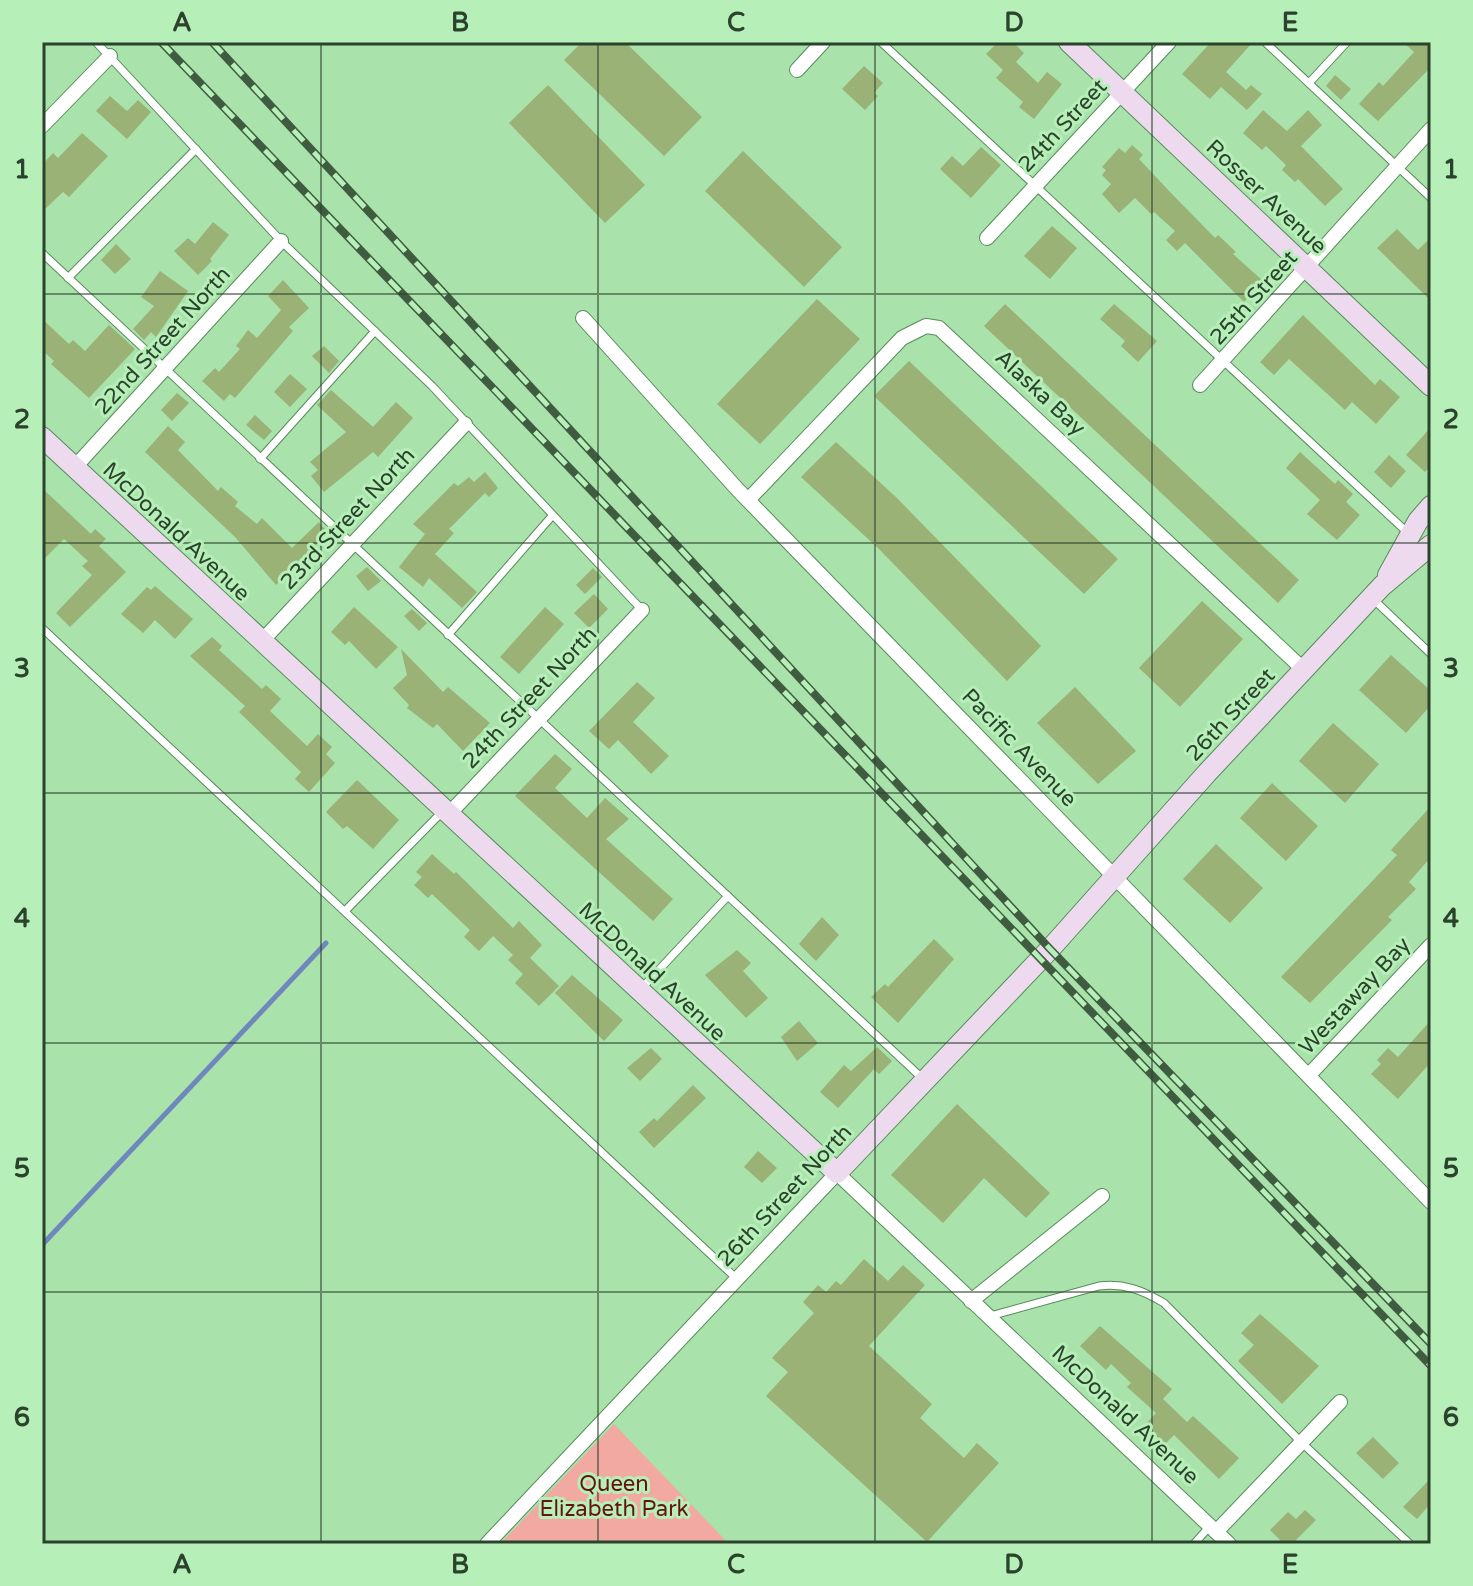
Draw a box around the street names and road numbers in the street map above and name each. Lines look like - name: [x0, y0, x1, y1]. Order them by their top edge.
- street label: 24th Street: [1013, 74, 1112, 178]
- street label: Rosser Avenue: [1201, 134, 1332, 259]
- street label: 25th Street: [1205, 245, 1303, 350]
- street label: 22nd Street North: [89, 261, 236, 420]
- street label: Alaska Bay: [990, 344, 1091, 441]
- street label: 23rd Street North: [275, 442, 420, 595]
- street label: McDonald Avenue: [97, 457, 255, 607]
- street label: 24th Street North: [457, 621, 602, 774]
- street label: 26th Street: [1181, 663, 1280, 767]
- street label: Pacific Avenue: [956, 683, 1082, 812]
- street label: McDonald Avenue: [573, 897, 731, 1047]
- street label: Westaway Bay: [1294, 931, 1416, 1060]
- street label: 26th Street North: [712, 1119, 857, 1272]
- street label: McDonald Avenue: [1046, 1340, 1204, 1490]

